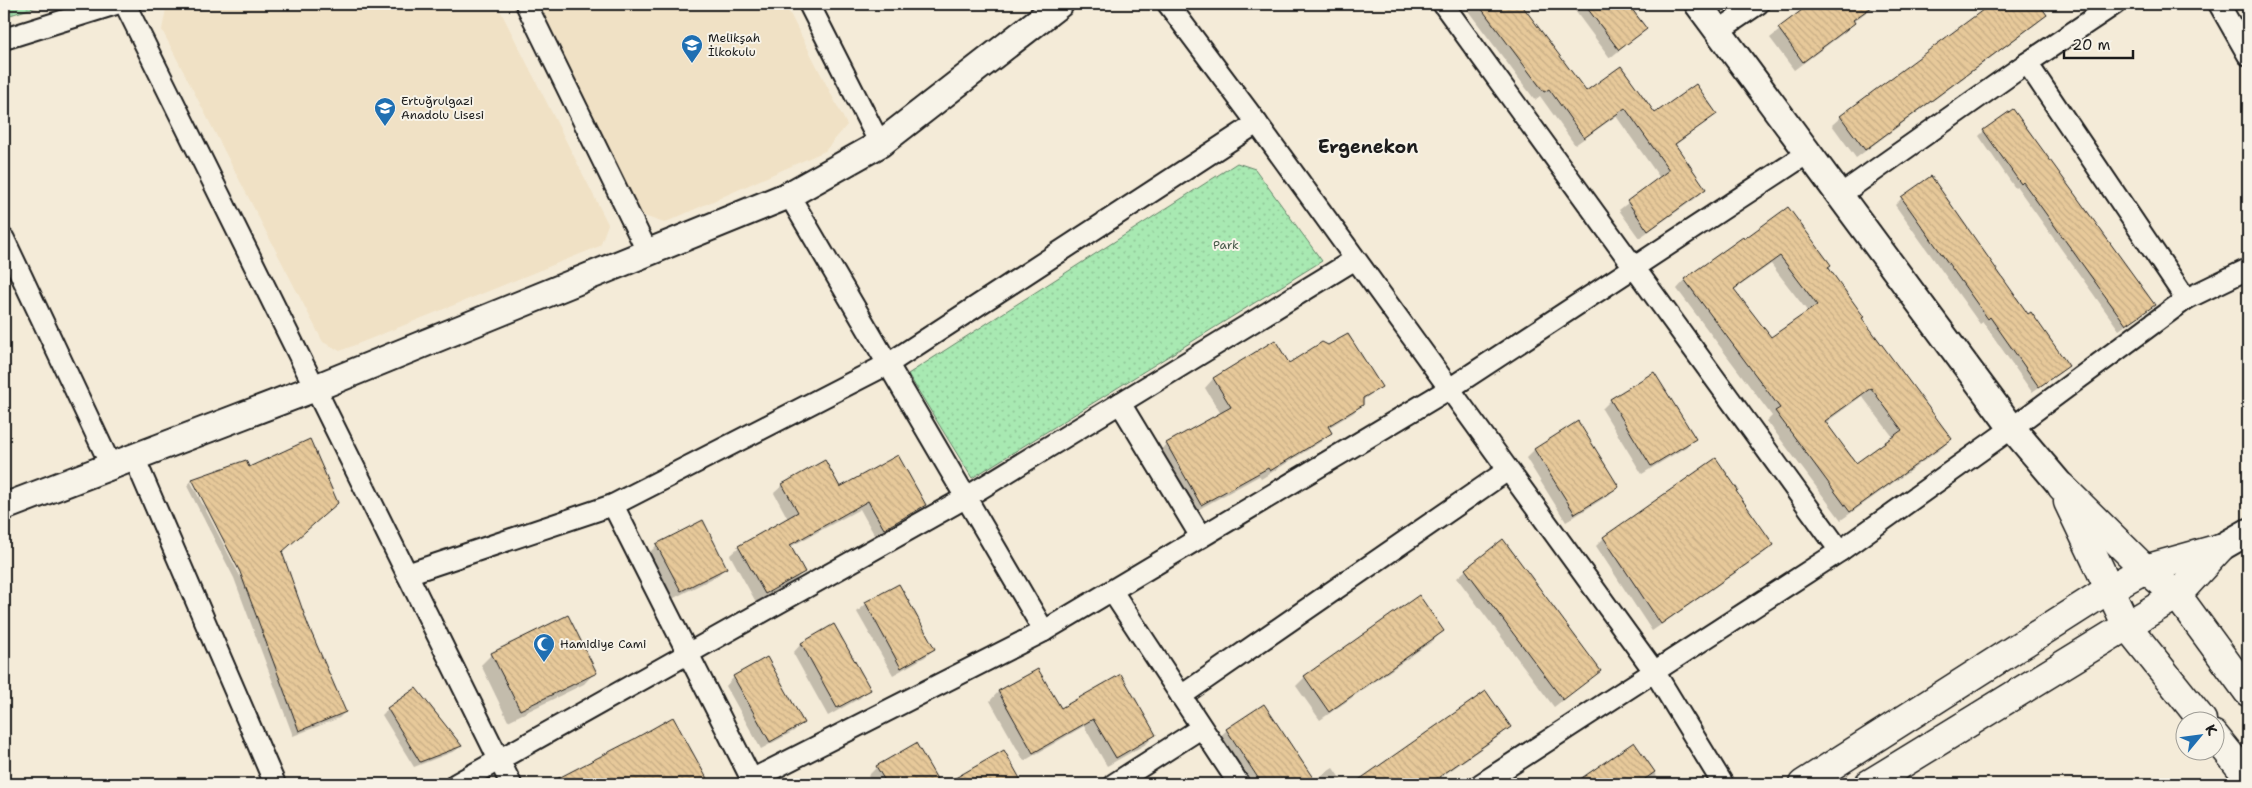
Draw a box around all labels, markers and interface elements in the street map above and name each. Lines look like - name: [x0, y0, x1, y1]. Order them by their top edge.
- scale bar: [2064, 28, 2133, 60]
- place label: Melikşah İlkokulu: [708, 30, 760, 60]
- school or university icon: Melikşah İlkokulu: [680, 33, 704, 64]
- text: 20 m: [2072, 35, 2111, 55]
- place label: Ertuğrulgazi Anadolu Lisesi: [401, 93, 484, 123]
- school or university icon: Ertuğrulgazi Anadolu Lisesi: [373, 96, 397, 127]
- district label: Ergenekon: [1318, 135, 1418, 159]
- park label: Park: [1213, 237, 1239, 253]
- mosque icon: Hamidiye Cami: [532, 632, 556, 663]
- place label: Hamidiye Cami: [560, 636, 647, 652]
- north arrow: [2174, 710, 2224, 760]
- text: K: [2201, 721, 2222, 739]

